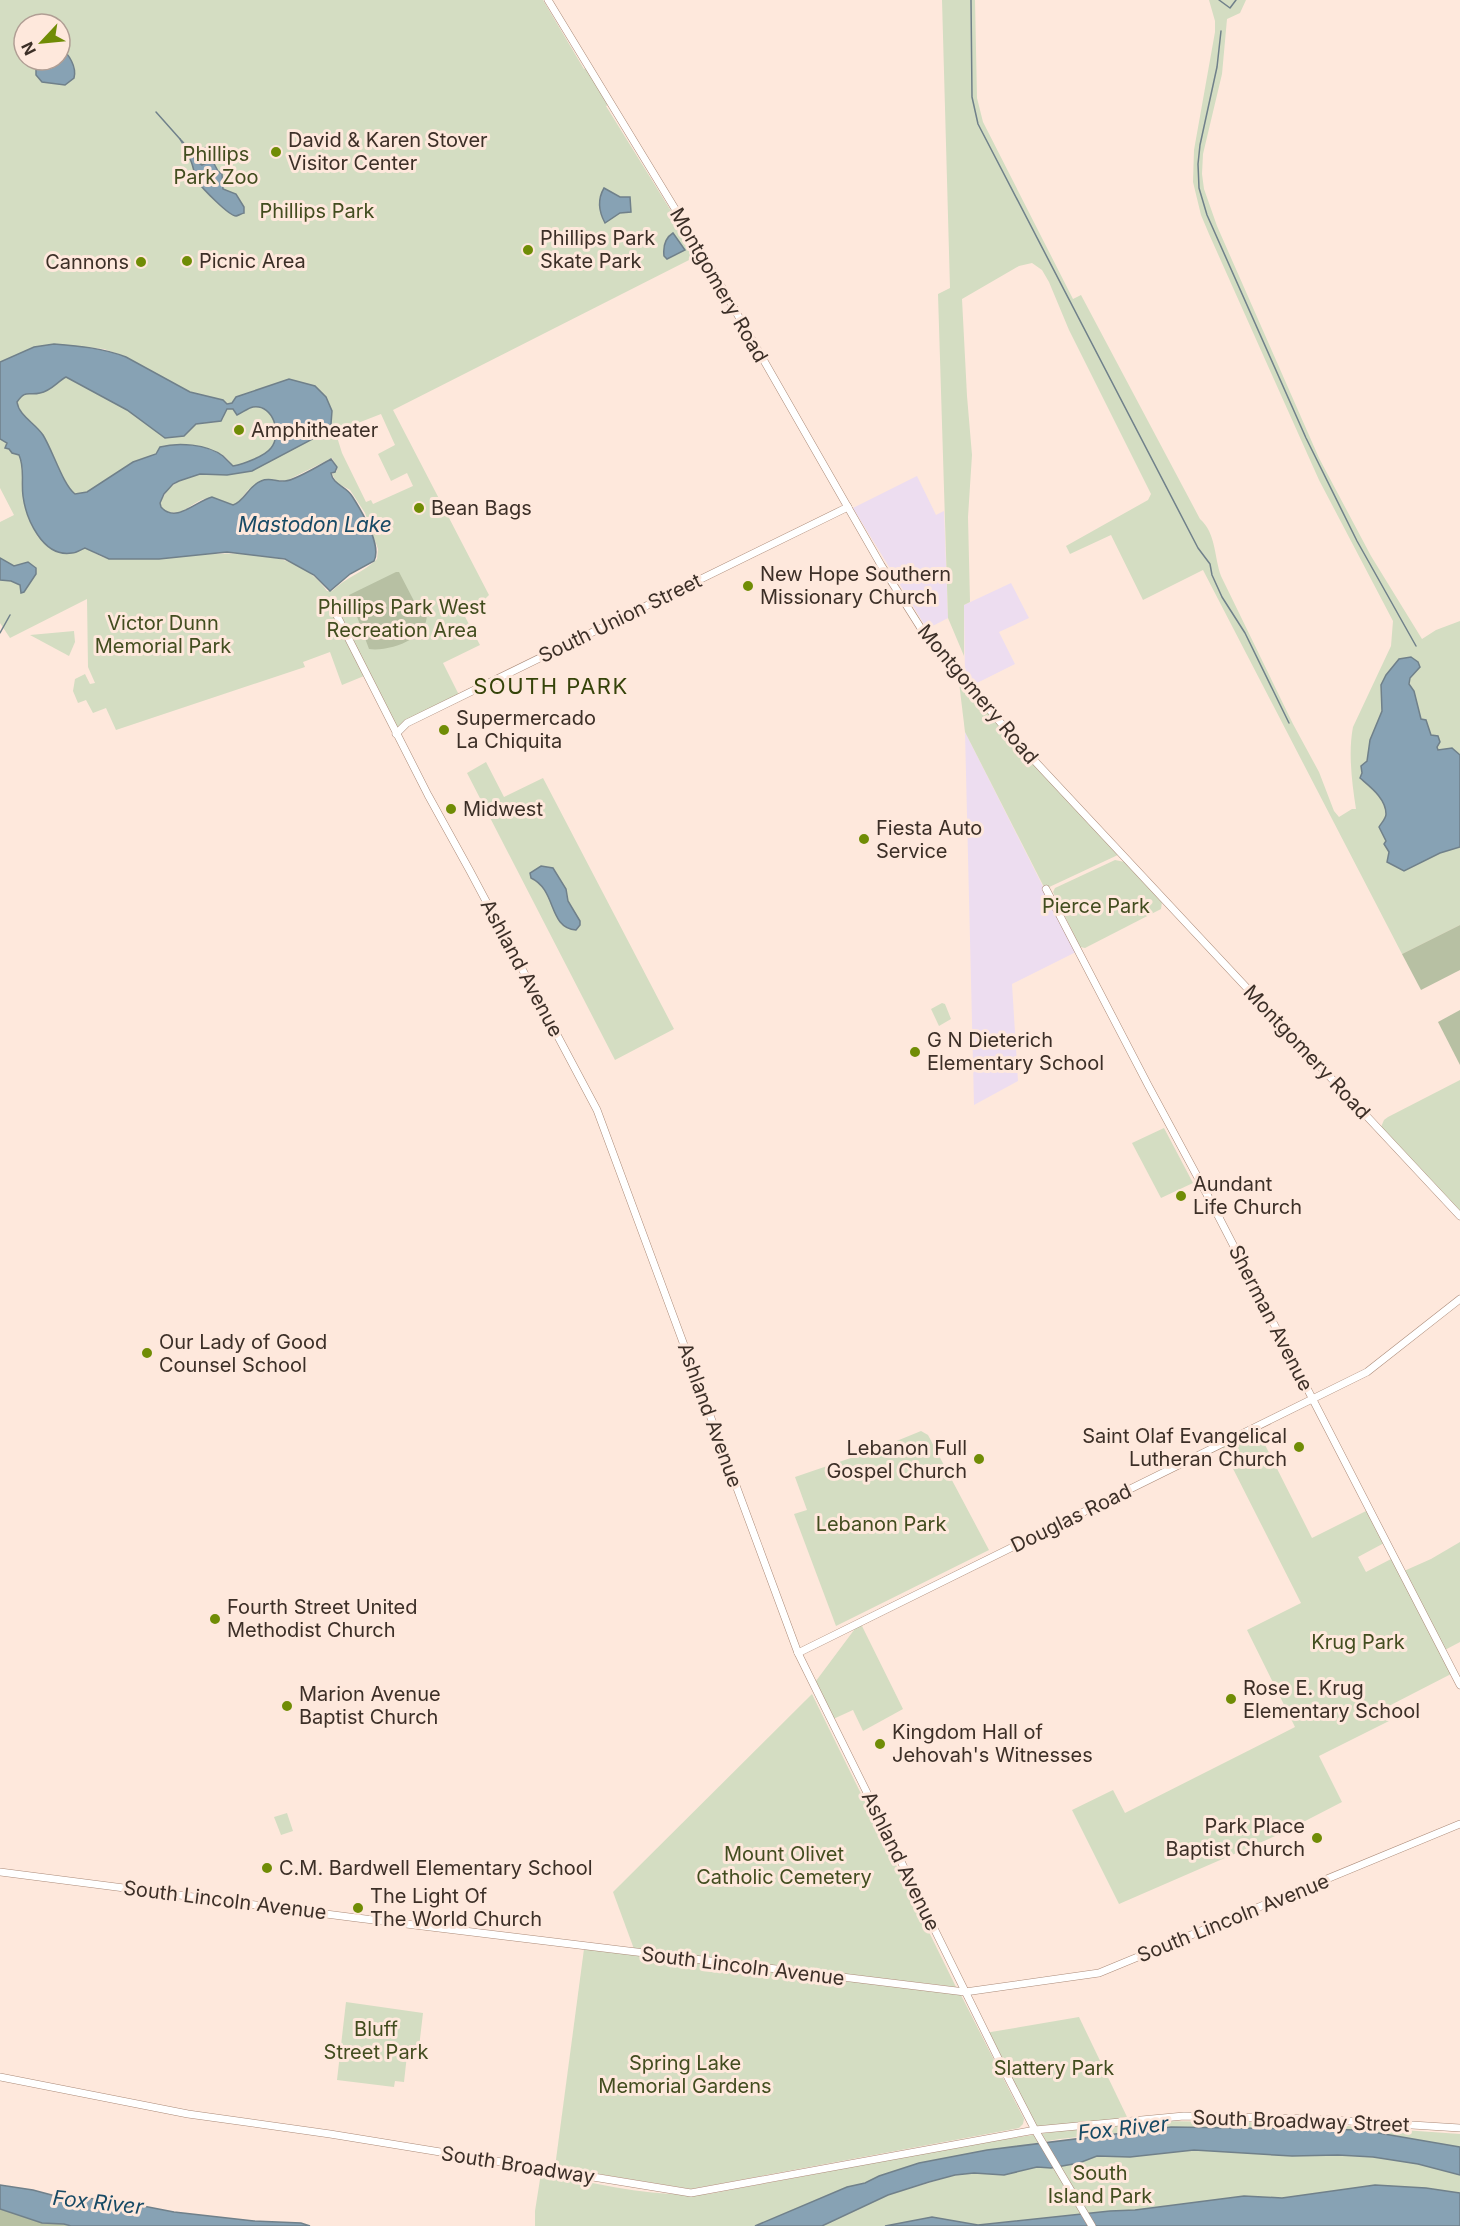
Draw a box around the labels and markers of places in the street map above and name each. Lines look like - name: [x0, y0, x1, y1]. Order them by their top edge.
- place label: David & Karen Stover Visitor Center: [288, 128, 488, 175]
- marker: David & Karen Stover Visitor Center: [269, 145, 283, 159]
- place label: Phillips Park Skate Park: [540, 226, 655, 273]
- marker: Phillips Park Skate Park: [521, 243, 535, 257]
- place label: Picnic Area: [199, 249, 306, 273]
- place label: Cannons: [45, 250, 129, 274]
- marker: Picnic Area: [180, 254, 194, 268]
- marker: Cannons: [134, 255, 148, 269]
- place label: Amphitheater: [251, 418, 379, 442]
- marker: Amphitheater: [232, 423, 246, 437]
- place label: Bean Bags: [431, 496, 532, 520]
- marker: Bean Bags: [412, 501, 426, 515]
- place label: New Hope Southern Missionary Church: [760, 562, 951, 609]
- marker: New Hope Southern Missionary Church: [741, 579, 755, 593]
- place label: Supermercado La Chiquita: [456, 706, 596, 753]
- marker: Supermercado La Chiquita: [437, 723, 451, 737]
- place label: Midwest: [463, 797, 543, 821]
- marker: Midwest: [444, 802, 458, 816]
- place label: Fiesta Auto Service: [876, 816, 982, 863]
- marker: Fiesta Auto Service: [857, 832, 871, 846]
- place label: G N Dieterich Elementary School: [927, 1028, 1104, 1075]
- marker: G N Dieterich Elementary School: [908, 1045, 922, 1059]
- place label: Aundant Life Church: [1193, 1172, 1302, 1219]
- marker: Aundant Life Church: [1174, 1189, 1188, 1203]
- place label: Our Lady of Good Counsel School: [159, 1330, 327, 1377]
- marker: Our Lady of Good Counsel School: [140, 1346, 154, 1360]
- place label: Saint Olaf Evangelical Lutheran Church: [1082, 1424, 1287, 1471]
- place label: Lebanon Full Gospel Church: [826, 1436, 967, 1483]
- marker: Saint Olaf Evangelical Lutheran Church: [1292, 1440, 1306, 1454]
- marker: Lebanon Full Gospel Church: [972, 1452, 986, 1466]
- place label: Fourth Street United Methodist Church: [227, 1595, 418, 1642]
- marker: Fourth Street United Methodist Church: [208, 1612, 222, 1626]
- place label: Rose E. Krug Elementary School: [1243, 1676, 1420, 1723]
- place label: Marion Avenue Baptist Church: [299, 1682, 441, 1729]
- marker: Rose E. Krug Elementary School: [1224, 1692, 1238, 1706]
- marker: Marion Avenue Baptist Church: [280, 1699, 294, 1713]
- place label: Kingdom Hall of Jehovah's Witnesses: [892, 1720, 1093, 1767]
- marker: Kingdom Hall of Jehovah's Witnesses: [873, 1737, 887, 1751]
- place label: Park Place Baptist Church: [1166, 1814, 1305, 1861]
- marker: Park Place Baptist Church: [1310, 1831, 1324, 1845]
- place label: C.M. Bardwell Elementary School: [279, 1856, 593, 1880]
- marker: C.M. Bardwell Elementary School: [260, 1861, 274, 1875]
- place label: The Light Of The World Church: [370, 1884, 542, 1931]
- marker: The Light Of The World Church: [351, 1901, 365, 1915]

